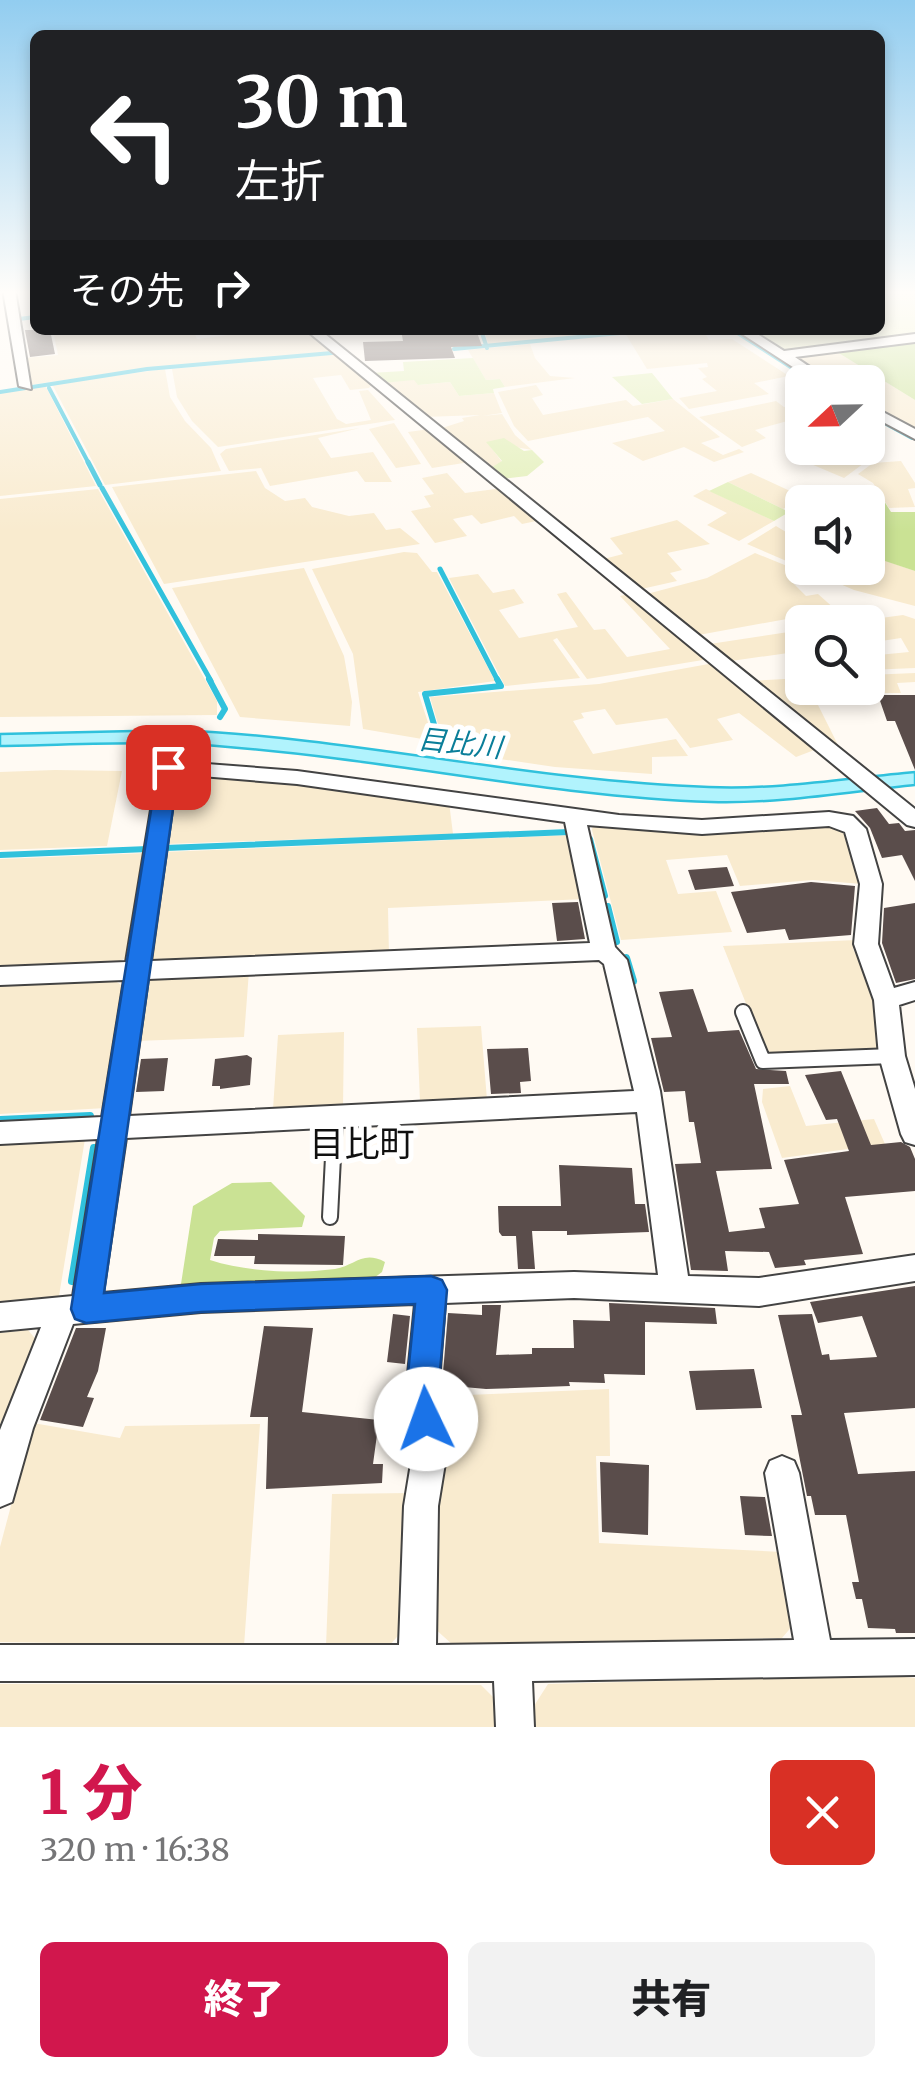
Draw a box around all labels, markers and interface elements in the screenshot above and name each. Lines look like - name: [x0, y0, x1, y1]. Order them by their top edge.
- text: 30 m: [235, 58, 408, 146]
- icon: left: [70, 70, 200, 200]
- text: 左折: [235, 153, 325, 209]
- icon: right: [204, 260, 259, 315]
- text: その先: [70, 267, 184, 314]
- north arrow: [785, 365, 885, 465]
- map controls: [785, 365, 885, 705]
- button: sound: [785, 485, 885, 585]
- button: search: [785, 605, 885, 705]
- water label: 目比川: [416, 721, 507, 766]
- pin: [126, 725, 211, 810]
- icon: arrive: [141, 740, 196, 795]
- district label: 目比町: [309, 1122, 415, 1166]
- position arrow: [374, 1367, 478, 1471]
- text: 1 分: [40, 1755, 142, 1830]
- button: close: [770, 1760, 875, 1865]
- text: 320 m · 16:38: [40, 1830, 230, 1870]
- button: 終了: [40, 1942, 448, 2057]
- button: 共有: [468, 1942, 875, 2057]

